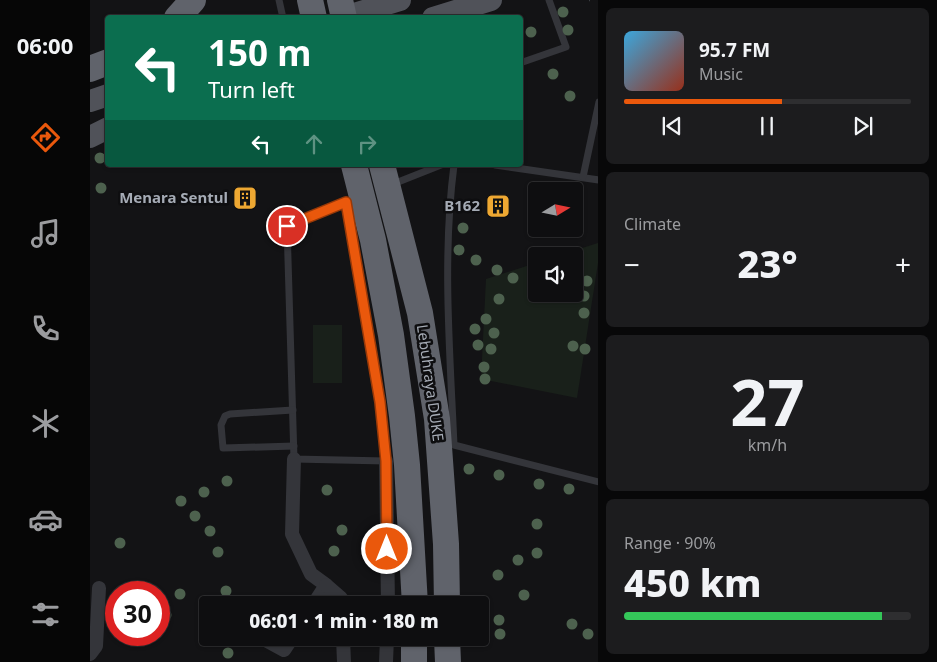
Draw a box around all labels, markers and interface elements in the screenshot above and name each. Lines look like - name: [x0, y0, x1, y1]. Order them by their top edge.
- text: 150 m: [208, 29, 311, 76]
- text: 06:00: [17, 30, 73, 60]
- icon: left: [125, 35, 190, 100]
- text: 95.7 FM: [699, 37, 770, 63]
- text: Music: [699, 63, 743, 85]
- text: Turn left: [208, 74, 295, 104]
- icon: previous: [658, 112, 686, 140]
- icon: pause: [753, 112, 781, 140]
- icon: next: [849, 112, 877, 140]
- icon: directions: [28, 120, 63, 155]
- icon: left: [247, 130, 275, 158]
- icon: ahead: [300, 130, 328, 158]
- icon: right: [353, 130, 381, 158]
- north arrow: [528, 182, 582, 238]
- map controls: [528, 182, 583, 302]
- building icon: Menara Sentul: [232, 185, 258, 211]
- place label: Menara Sentul: [119, 187, 228, 207]
- building icon: B162: [485, 193, 511, 219]
- place label: B162: [444, 195, 480, 215]
- pin: [266, 205, 308, 247]
- icon: arrive: [273, 212, 301, 240]
- text: Climate: [624, 213, 681, 235]
- icon: music: [28, 216, 63, 251]
- text: 23°: [737, 237, 798, 289]
- text: −: [624, 245, 640, 283]
- text: +: [895, 245, 911, 283]
- button: sound: [528, 247, 583, 302]
- icon: phone: [28, 311, 63, 346]
- street label: Lebuhraya DUKE: [413, 323, 449, 443]
- text: 27: [730, 357, 805, 445]
- icon: climate: [28, 406, 63, 441]
- text: km/h: [748, 434, 787, 456]
- icon: car: [28, 502, 63, 537]
- position arrow: [360, 522, 412, 574]
- text: Range · 90%: [624, 532, 716, 554]
- text: 450 km: [624, 556, 762, 608]
- speed limit sign: 30: [105, 581, 170, 646]
- icon: filters: [28, 597, 63, 632]
- text: 06:01 · 1 min · 180 m: [249, 608, 439, 634]

